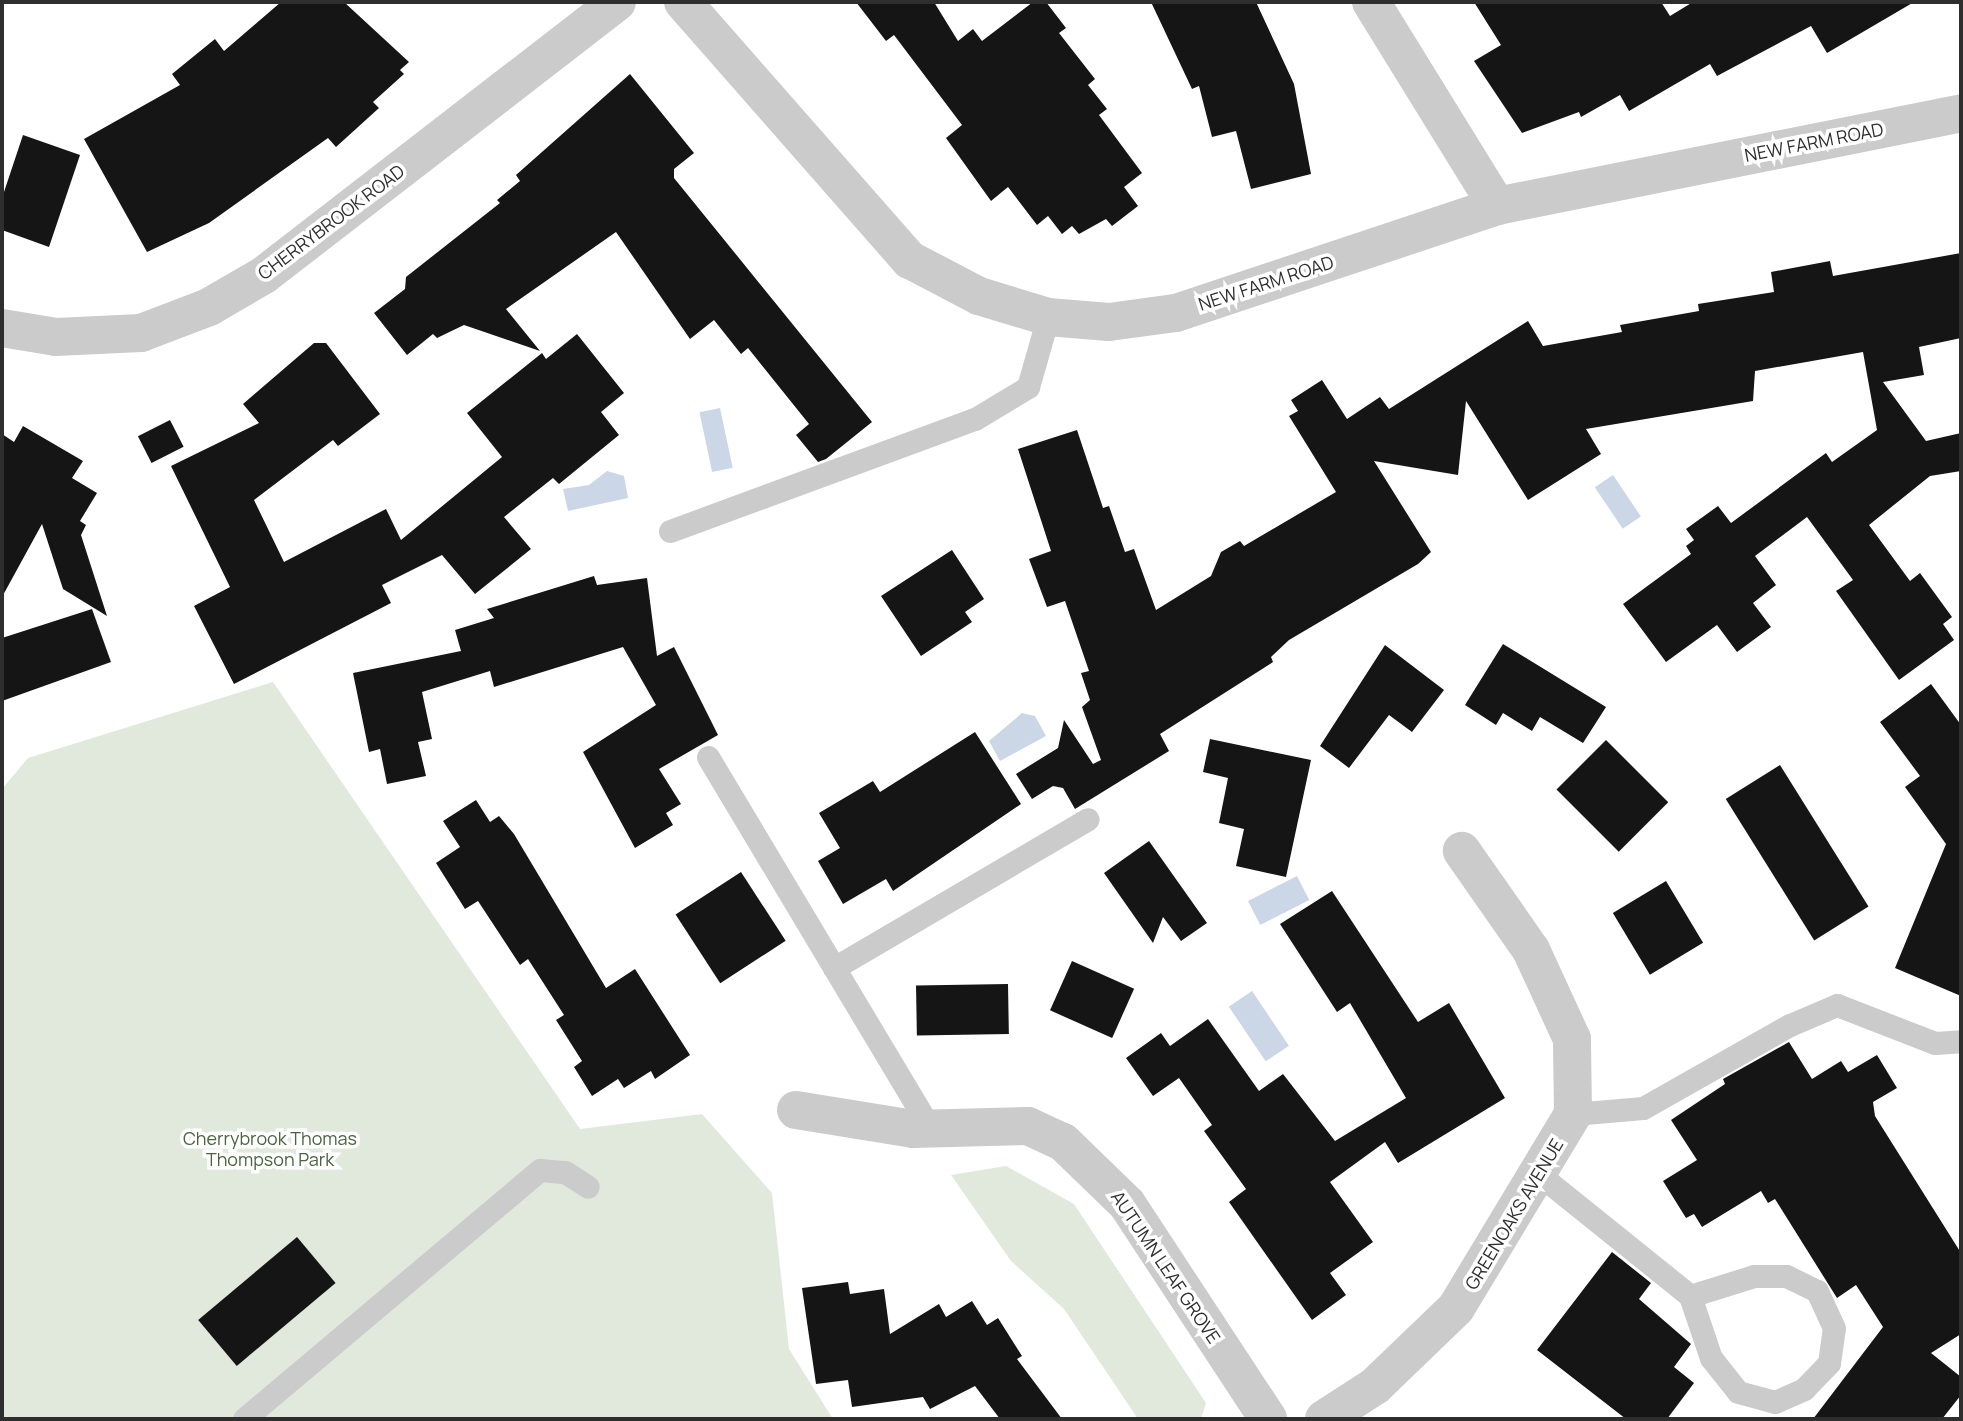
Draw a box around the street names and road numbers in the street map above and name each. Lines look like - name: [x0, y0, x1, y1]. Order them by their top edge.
- street label: NEW FARM ROAD: [1743, 118, 1885, 166]
- street label: CHERRYBROOK ROAD: [253, 160, 409, 284]
- street label: NEW FARM ROAD: [1196, 251, 1336, 315]
- street label: GREENOAKS AVENUE: [1460, 1135, 1568, 1293]
- street label: AUTUMN LEAF GROVE: [1107, 1187, 1225, 1347]

